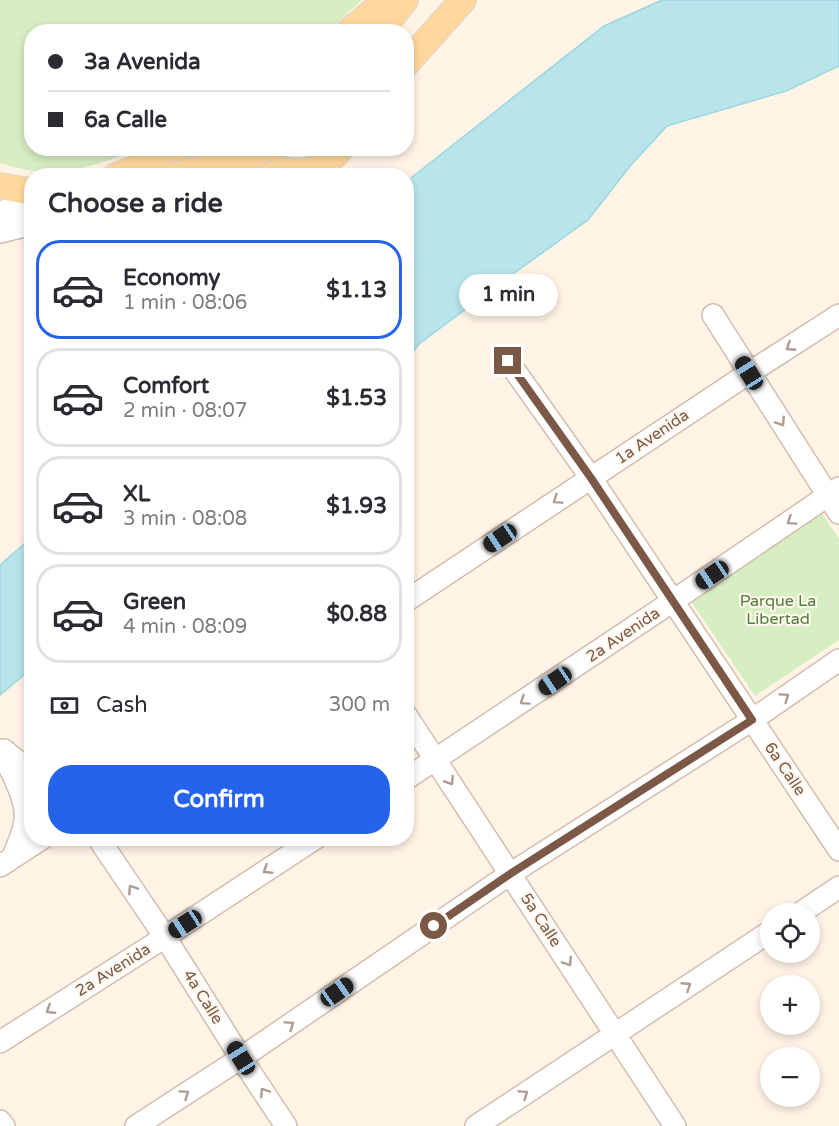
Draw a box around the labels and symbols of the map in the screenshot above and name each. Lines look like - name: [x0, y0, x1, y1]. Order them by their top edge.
- callout: 1 min: [458, 274, 558, 316]
- one-way arrow: [786, 339, 796, 351]
- route end: [494, 347, 521, 374]
- car: [732, 353, 766, 393]
- street label: 1a Avenida: [611, 405, 693, 469]
- one-way arrow: [773, 416, 784, 427]
- one-way arrow: [553, 493, 563, 505]
- one-way arrow: [786, 514, 797, 525]
- car: [480, 520, 520, 556]
- car: [692, 557, 732, 593]
- park label: Parque La Libertad: [740, 591, 816, 629]
- street label: 2a Avenida: [582, 603, 664, 667]
- car: [535, 663, 575, 699]
- one-way arrow: [520, 693, 531, 704]
- one-way arrow: [778, 693, 789, 704]
- street label: 6a Calle: [760, 738, 810, 800]
- one-way arrow: [443, 774, 454, 785]
- one-way arrow: [262, 863, 273, 874]
- one-way arrow: [128, 884, 139, 895]
- street label: 5a Calle: [516, 889, 566, 951]
- car: [165, 907, 205, 941]
- route start: [420, 912, 447, 939]
- street label: 2a Avenida: [72, 939, 154, 1001]
- one-way arrow: [561, 955, 572, 966]
- street label: 4a Calle: [179, 966, 227, 1028]
- car: [317, 974, 357, 1010]
- one-way arrow: [680, 982, 691, 993]
- one-way arrow: [46, 1003, 56, 1015]
- one-way arrow: [283, 1021, 294, 1032]
- car: [224, 1038, 258, 1078]
- one-way arrow: [260, 1088, 271, 1099]
- one-way arrow: [518, 1089, 528, 1101]
- one-way arrow: [178, 1090, 189, 1101]

